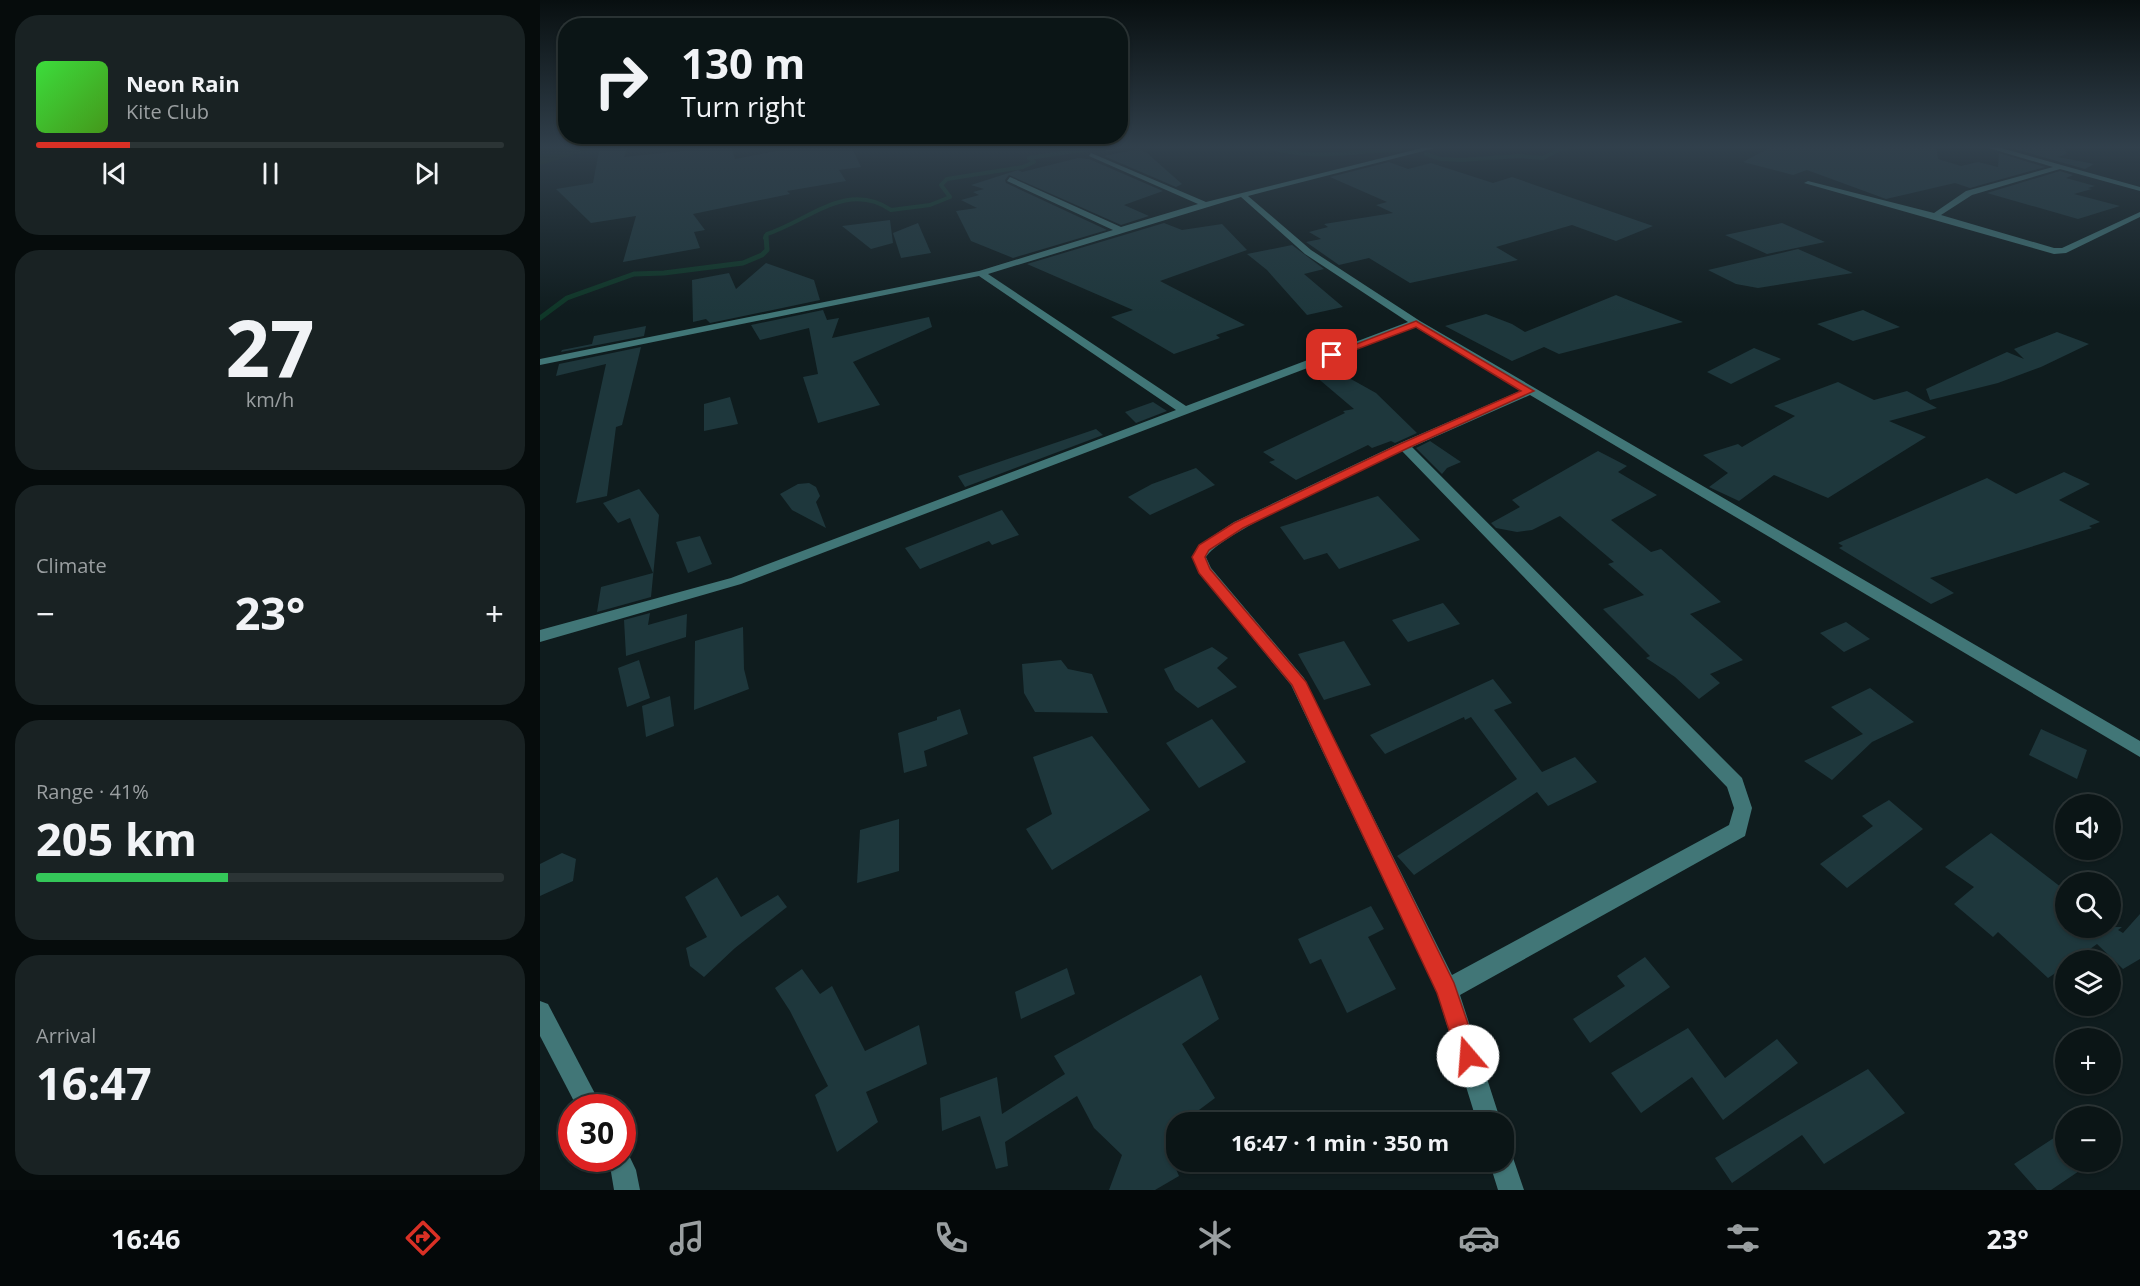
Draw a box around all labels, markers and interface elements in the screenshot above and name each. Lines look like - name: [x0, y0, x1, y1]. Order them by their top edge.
- text: 130 m: [681, 34, 805, 91]
- icon: right: [582, 42, 660, 120]
- text: Neon Rain: [126, 68, 240, 98]
- text: Turn right: [681, 88, 806, 125]
- text: Kite Club: [126, 98, 209, 125]
- icon: previous: [98, 157, 131, 190]
- icon: pause: [254, 157, 287, 190]
- icon: next: [410, 157, 443, 190]
- text: 27: [225, 294, 315, 400]
- pin: [1306, 329, 1357, 380]
- icon: arrive: [1315, 338, 1348, 371]
- text: km/h: [246, 386, 294, 413]
- text: Climate: [36, 552, 107, 579]
- text: 23°: [235, 582, 305, 643]
- text: −: [36, 591, 55, 636]
- text: +: [485, 591, 504, 636]
- text: Range · 41%: [36, 778, 149, 805]
- map controls: [2055, 794, 2121, 1172]
- button: sound: [2055, 794, 2121, 860]
- text: 205 km: [36, 808, 197, 869]
- button: search: [2055, 872, 2121, 938]
- button: layers: [2055, 950, 2121, 1016]
- text: Arrival: [36, 1022, 96, 1049]
- position arrow: [1436, 1024, 1500, 1088]
- button: +: [2055, 1028, 2121, 1094]
- text: 16:47: [36, 1052, 152, 1113]
- speed limit sign: 30: [558, 1094, 636, 1172]
- button: −: [2055, 1106, 2121, 1172]
- text: 16:47 · 1 min · 350 m: [1231, 1127, 1449, 1157]
- icon: directions: [402, 1217, 444, 1259]
- icon: music: [666, 1217, 708, 1259]
- icon: phone: [930, 1217, 972, 1259]
- icon: climate: [1194, 1217, 1236, 1259]
- icon: car: [1458, 1217, 1500, 1259]
- icon: filters: [1722, 1217, 1764, 1259]
- text: 16:46: [111, 1220, 180, 1257]
- text: 23°: [1986, 1220, 2029, 1257]

